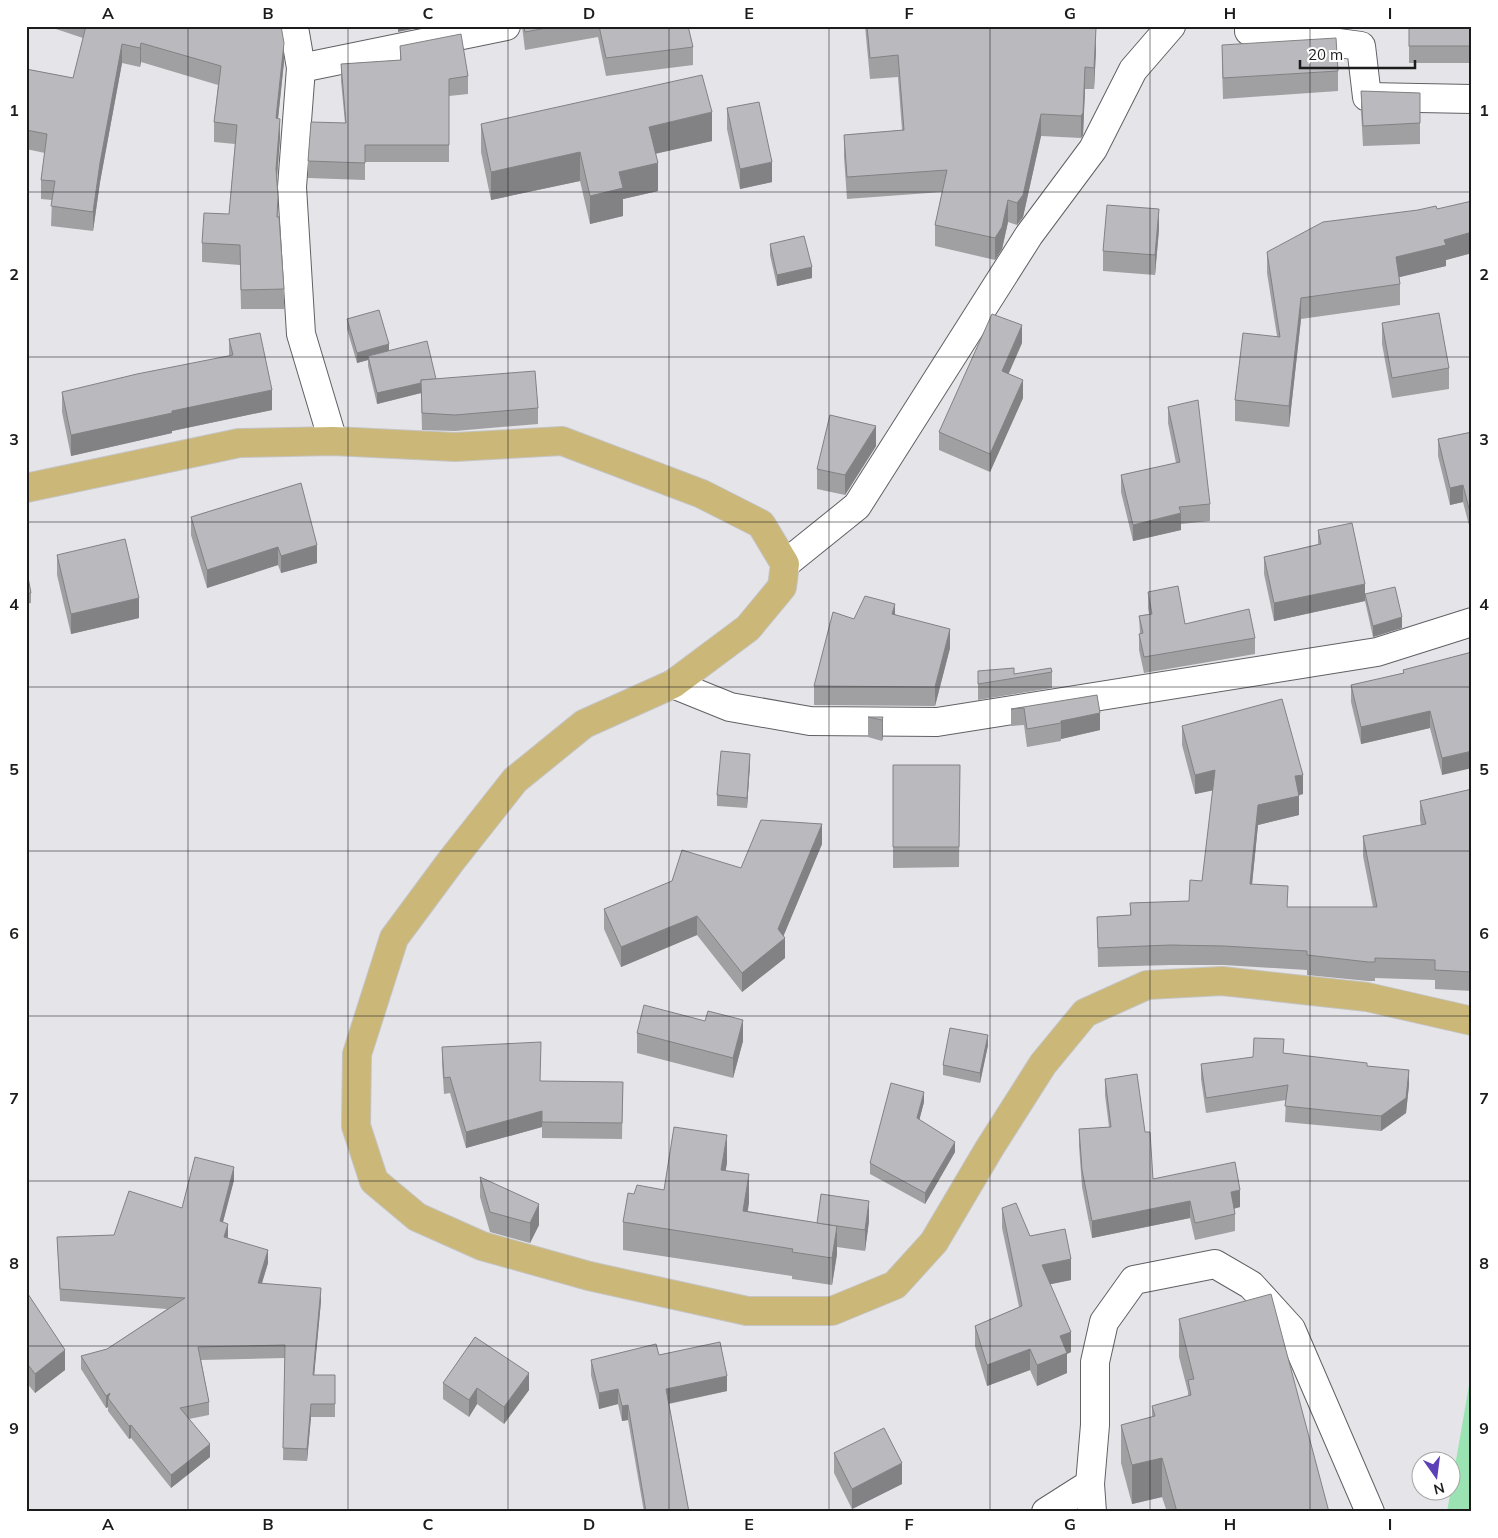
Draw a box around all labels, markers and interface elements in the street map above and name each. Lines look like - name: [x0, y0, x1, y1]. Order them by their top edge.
- text: A: [102, 3, 114, 23]
- text: B: [262, 3, 274, 23]
- text: C: [423, 3, 434, 23]
- text: D: [583, 3, 595, 23]
- text: E: [744, 3, 754, 23]
- text: F: [904, 3, 914, 23]
- text: G: [1064, 3, 1076, 23]
- text: H: [1224, 3, 1236, 23]
- text: I: [1388, 3, 1392, 23]
- scale bar: [1300, 38, 1416, 70]
- text: 20 m: [1308, 45, 1343, 64]
- text: 1: [9, 100, 19, 120]
- text: 1: [1479, 100, 1489, 120]
- text: 2: [9, 264, 19, 284]
- text: 2: [1479, 264, 1489, 284]
- text: 3: [9, 429, 19, 449]
- text: 3: [1479, 429, 1489, 449]
- text: 4: [9, 594, 19, 614]
- text: 4: [1479, 594, 1489, 614]
- text: 5: [9, 759, 19, 779]
- text: 5: [1479, 759, 1489, 779]
- text: 6: [9, 923, 19, 943]
- text: 6: [1479, 923, 1489, 943]
- text: 7: [9, 1088, 19, 1108]
- text: 7: [1479, 1088, 1489, 1108]
- text: 8: [9, 1253, 19, 1273]
- text: 8: [1479, 1253, 1489, 1273]
- text: 9: [9, 1418, 19, 1438]
- text: 9: [1479, 1418, 1489, 1438]
- north arrow: [1410, 1450, 1460, 1500]
- text: N: [1432, 1479, 1446, 1499]
- text: A: [102, 1514, 114, 1534]
- text: B: [262, 1514, 274, 1534]
- text: C: [423, 1514, 434, 1534]
- text: D: [583, 1514, 595, 1534]
- text: E: [744, 1514, 754, 1534]
- text: F: [904, 1514, 914, 1534]
- text: G: [1064, 1514, 1076, 1534]
- text: H: [1224, 1514, 1236, 1534]
- text: I: [1388, 1514, 1392, 1534]

